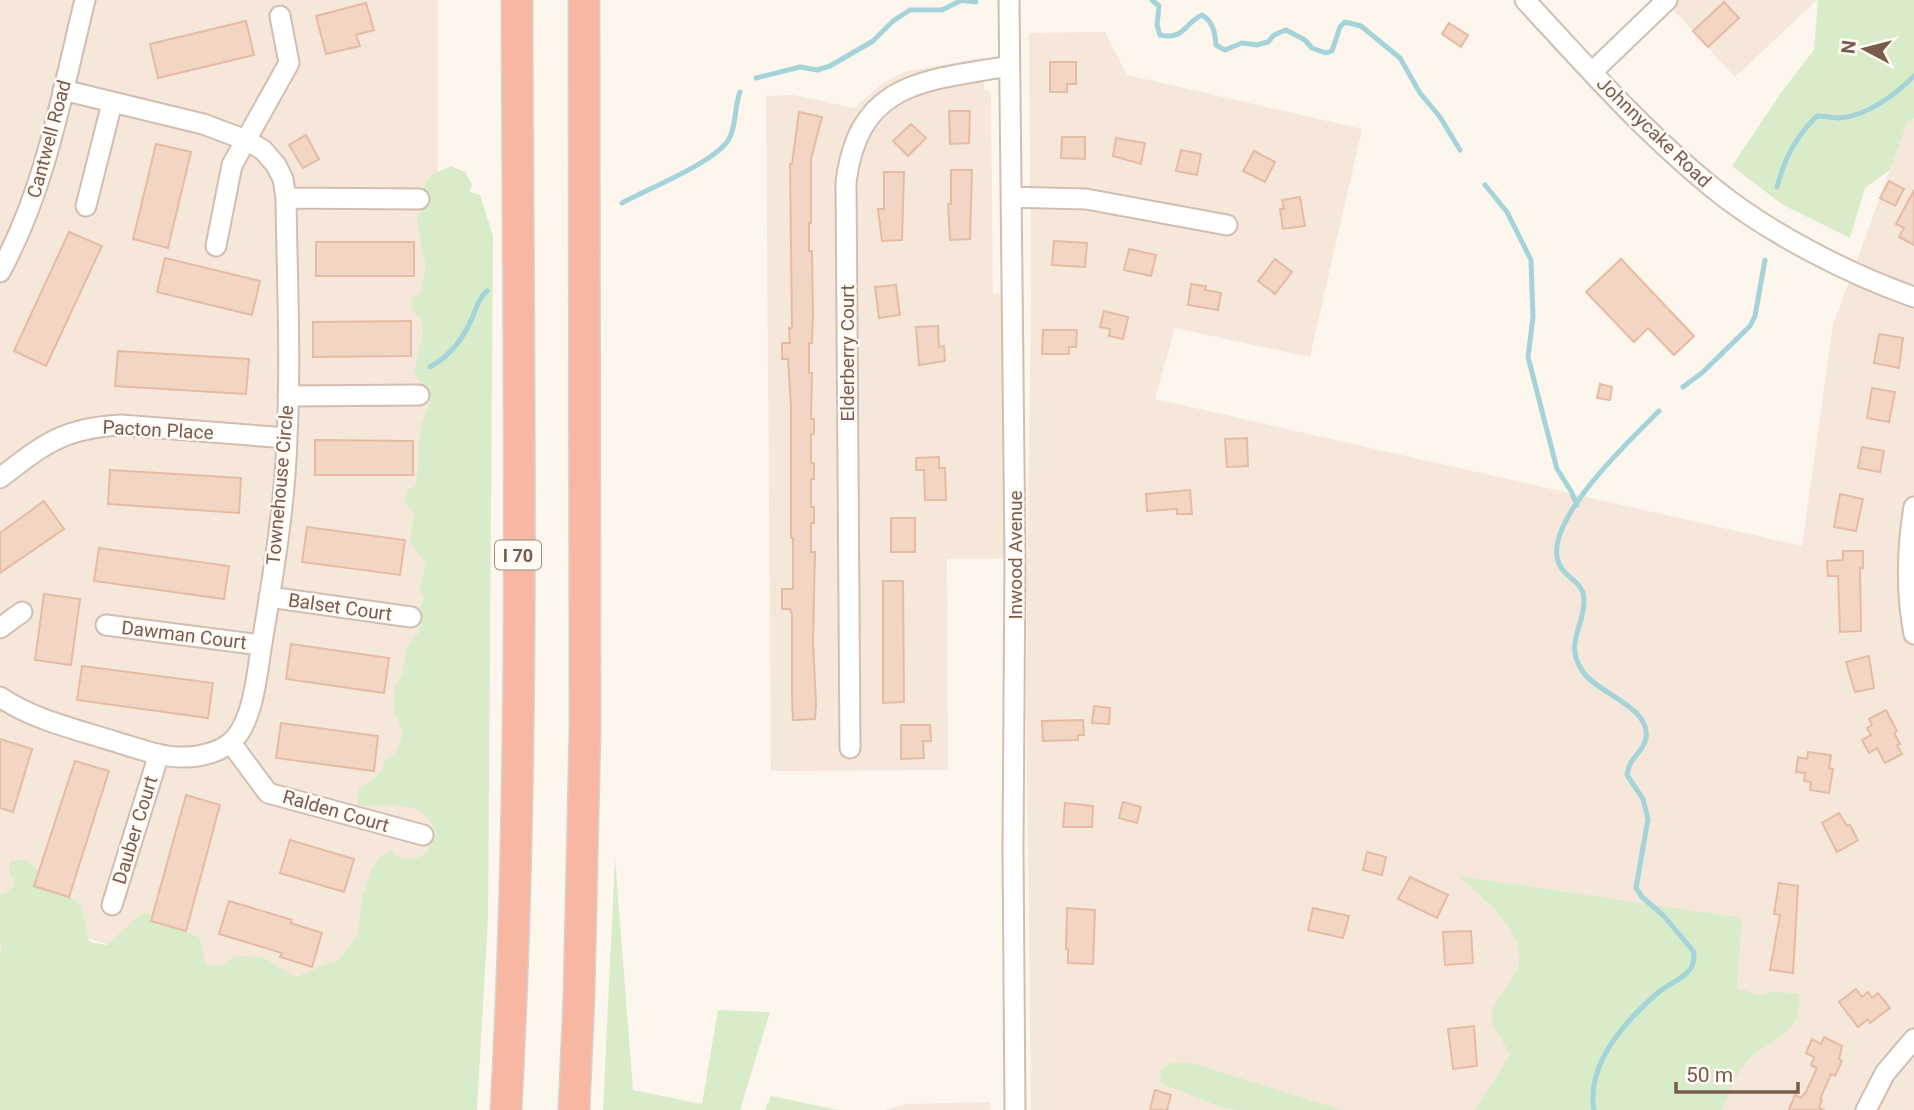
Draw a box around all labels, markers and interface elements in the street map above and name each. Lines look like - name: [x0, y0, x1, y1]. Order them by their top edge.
- north arrow: [1830, 14, 1900, 84]
- text: N: [1836, 39, 1861, 55]
- street label: Johnnycake Road: [1592, 72, 1716, 192]
- street label: Cantwell Road: [22, 77, 76, 201]
- street label: Elderberry Court: [836, 285, 859, 421]
- street label: Townehouse Circle: [262, 404, 298, 566]
- street label: Pacton Place: [102, 416, 214, 444]
- street label: Inwood Avenue: [1004, 490, 1027, 620]
- road number: I 70: [495, 540, 541, 570]
- street label: Balset Court: [287, 588, 393, 626]
- street label: Dawman Court: [120, 616, 248, 654]
- street label: Dauber Court: [108, 773, 162, 887]
- street label: Ralden Court: [280, 785, 392, 837]
- scale bar: [1676, 1050, 1798, 1094]
- text: 50 m: [1686, 1063, 1733, 1087]

